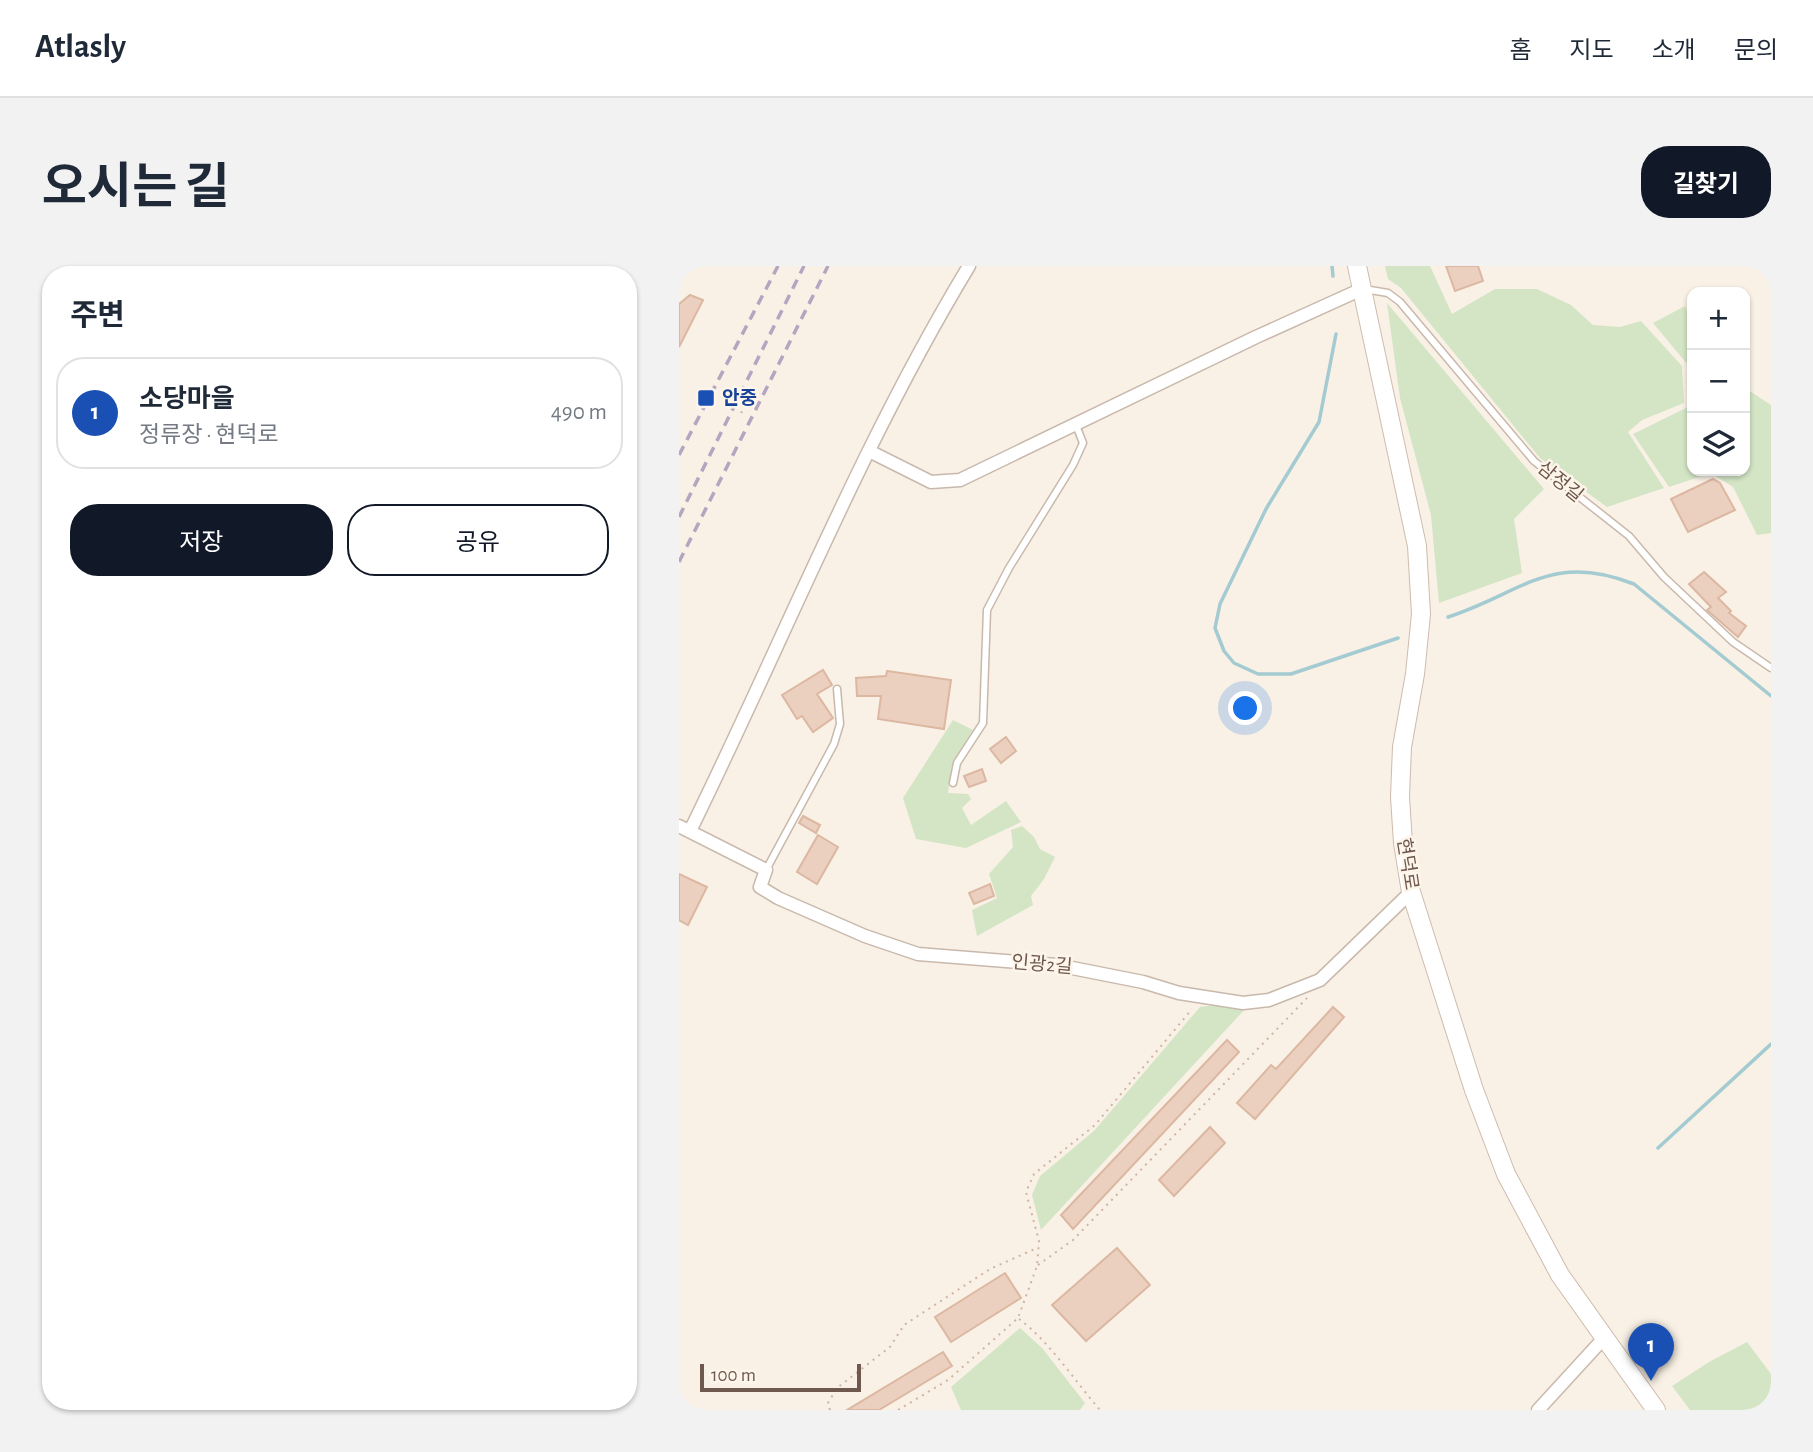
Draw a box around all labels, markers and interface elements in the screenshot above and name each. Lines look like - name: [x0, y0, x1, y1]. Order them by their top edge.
- text: Atlasly: [35, 31, 126, 64]
- text: 홈: [1509, 39, 1531, 63]
- text: 지도: [1569, 39, 1614, 63]
- text: 소개: [1652, 39, 1696, 63]
- text: 문의: [1734, 39, 1778, 63]
- button: 길찾기: [1641, 146, 1771, 218]
- text: 오시는 길: [42, 164, 230, 213]
- map controls: [1687, 287, 1750, 476]
- button: +: [1687, 287, 1750, 350]
- text: 주변: [70, 301, 125, 331]
- button: −: [1687, 350, 1750, 413]
- text: 소당마을: [139, 386, 235, 412]
- marker: 안중: [696, 388, 716, 408]
- place label: 안중: [722, 388, 757, 408]
- text: 1: [91, 401, 99, 424]
- text: 490 m: [551, 401, 607, 424]
- button: layers: [1687, 413, 1750, 476]
- text: 정류장 · 현덕로: [139, 424, 279, 447]
- street label: 삼정길: [1534, 457, 1587, 506]
- button: 저장: [70, 504, 333, 576]
- button: 공유: [347, 504, 609, 576]
- your location: [1228, 691, 1262, 725]
- street label: 현덕로: [1394, 836, 1421, 891]
- street label: 인광2길: [1011, 952, 1073, 977]
- pin: 1: [1628, 1323, 1674, 1381]
- scale bar: [700, 1361, 861, 1393]
- text: 100 m: [711, 1366, 756, 1385]

